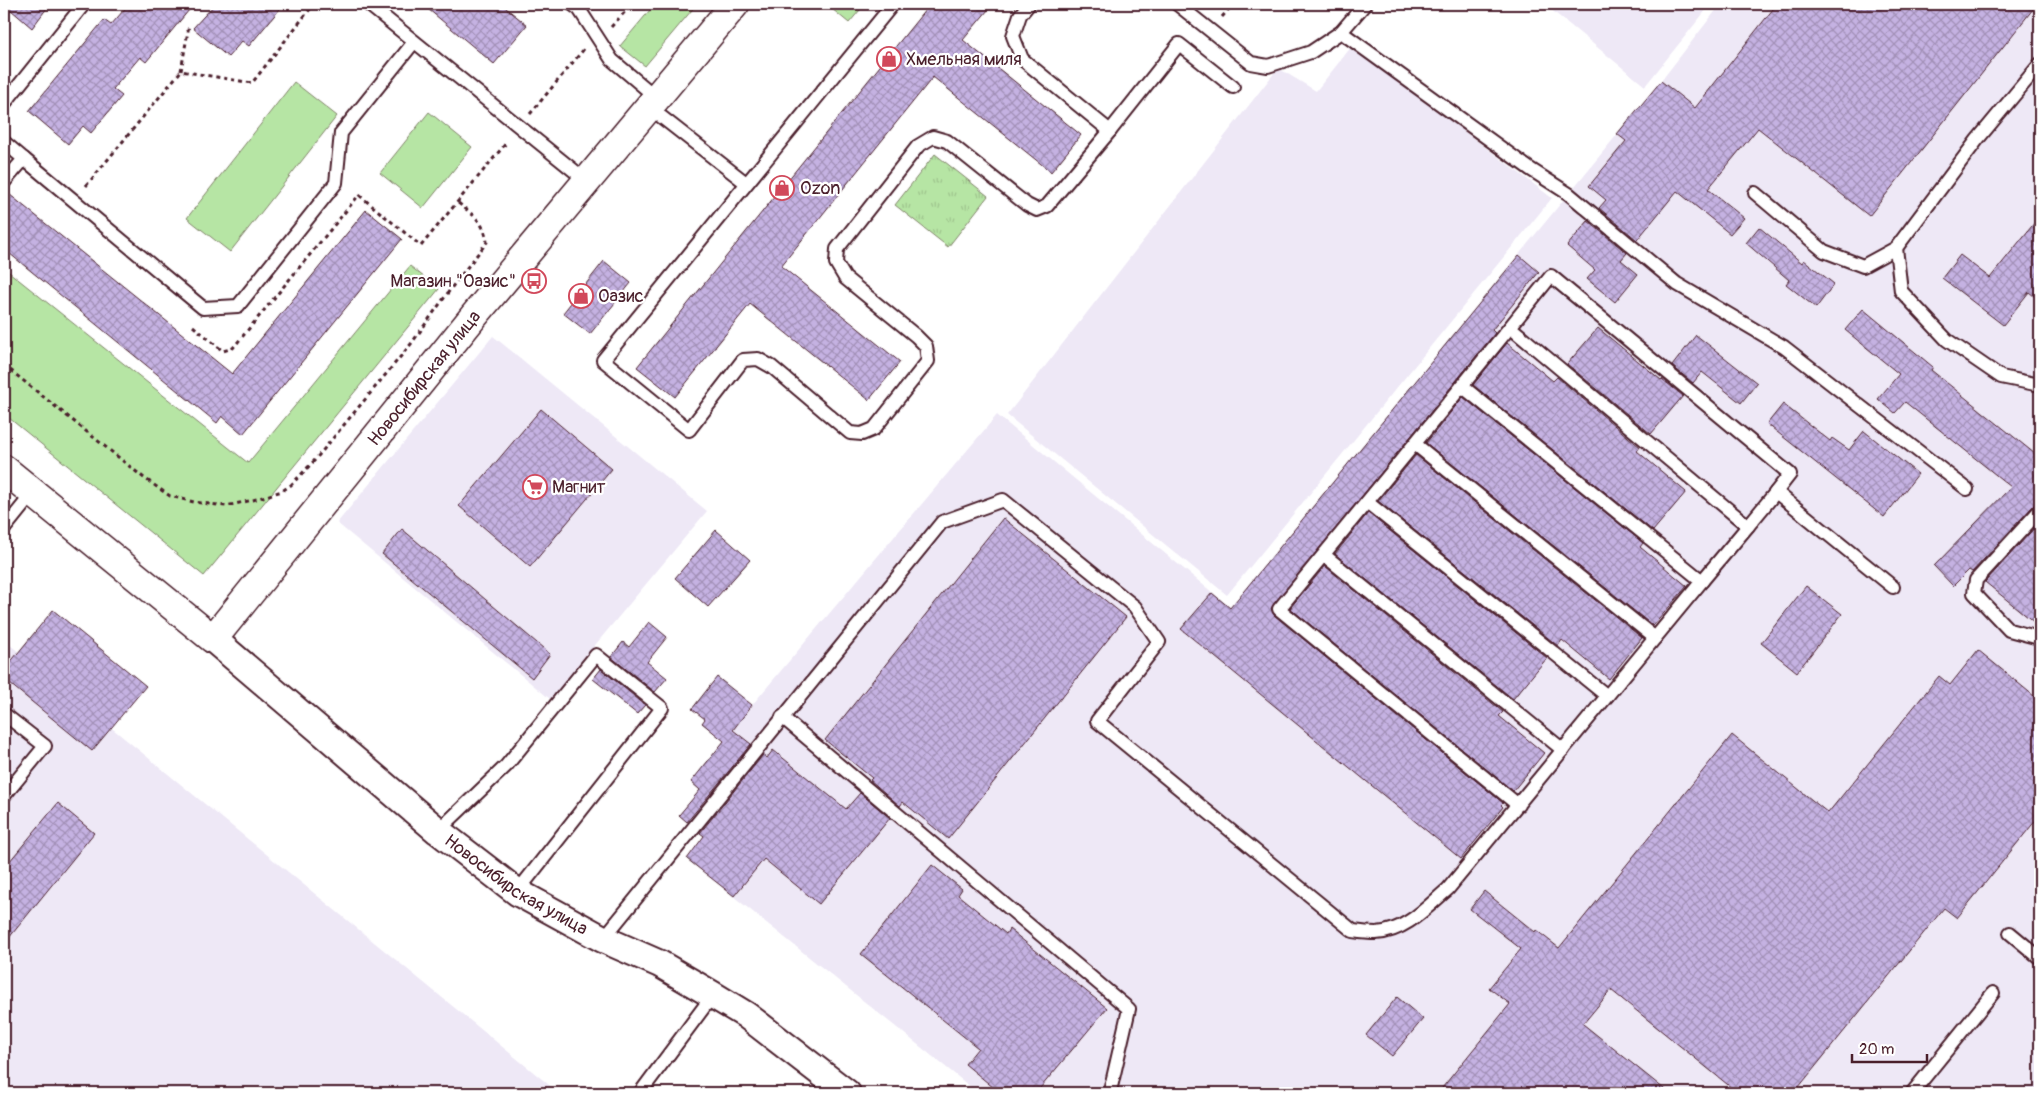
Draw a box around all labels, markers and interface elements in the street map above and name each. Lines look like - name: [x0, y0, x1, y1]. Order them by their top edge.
- shop icon: Хмельная миля: [876, 46, 902, 72]
- place label: Хмельная миля: [906, 48, 1022, 71]
- shop icon: Ozon: [769, 175, 795, 201]
- place label: Ozon: [800, 177, 840, 200]
- bus stop icon: Магазин "Оазис": [521, 268, 547, 294]
- place label: Магазин "Оазис": [390, 270, 516, 293]
- shop icon: Оазис: [568, 283, 594, 309]
- place label: Оазис: [598, 285, 644, 308]
- street label: Новосибирская улица: [363, 306, 486, 451]
- supermarket icon: Магнит: [522, 474, 548, 500]
- place label: Магнит: [552, 476, 605, 499]
- street label: Новосибирская улица: [440, 829, 592, 941]
- scale bar: [1852, 1032, 1926, 1064]
- text: 20 m: [1859, 1040, 1894, 1059]

